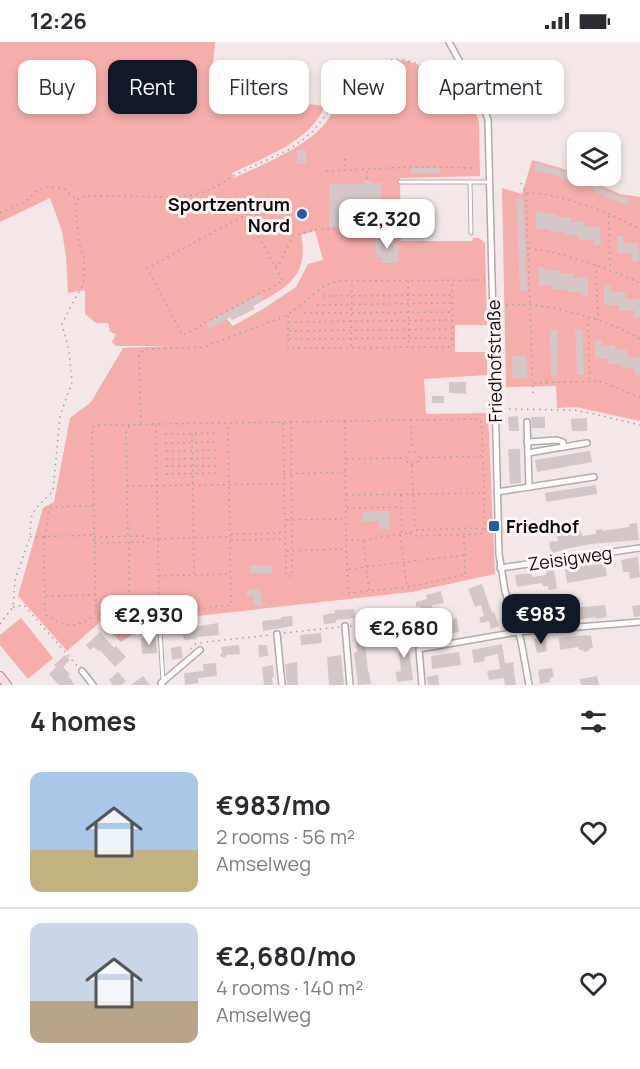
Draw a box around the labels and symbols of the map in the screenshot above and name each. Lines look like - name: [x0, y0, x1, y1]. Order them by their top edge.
- place label: Sportzentrum Nord: [168, 192, 290, 237]
- pin: €2,320: [338, 199, 436, 250]
- marker: Sportzentrum Nord: [295, 207, 309, 221]
- street label: Friedhofstraße: [481, 299, 507, 423]
- place label: Friedhof: [506, 514, 579, 538]
- marker: Friedhof: [487, 519, 501, 533]
- street label: Zeisigweg: [526, 540, 614, 576]
- pin: €983: [505, 594, 577, 645]
- pin: €2,930: [100, 595, 198, 646]
- pin: €2,680: [355, 608, 453, 659]

